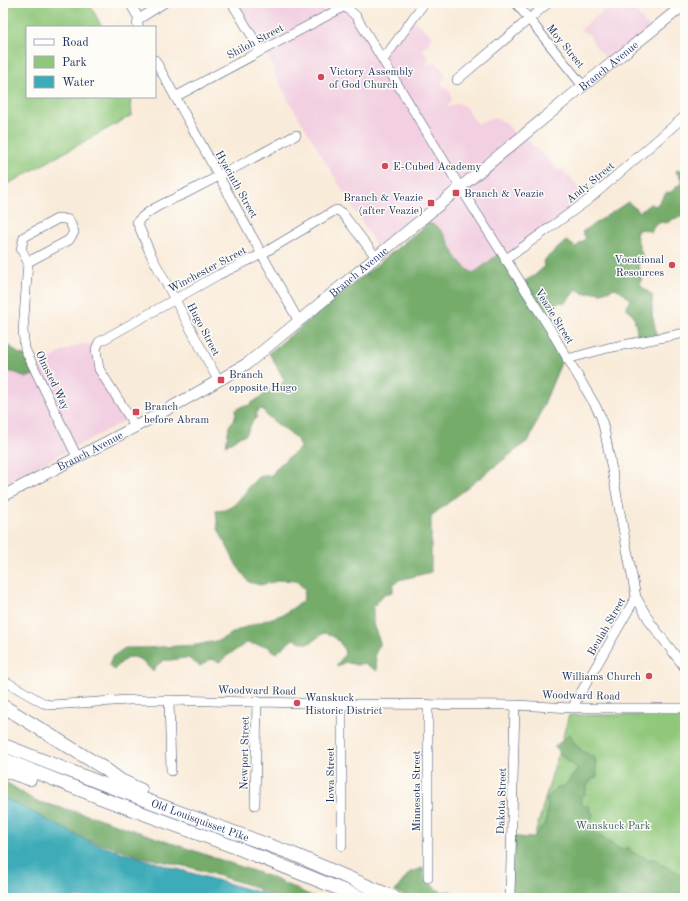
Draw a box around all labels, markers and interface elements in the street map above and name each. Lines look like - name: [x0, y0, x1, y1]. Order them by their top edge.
- street label: Shiloh Street: [226, 23, 286, 62]
- street label: Moy Street: [544, 23, 586, 71]
- legend: [26, 26, 156, 98]
- text: Road: [62, 37, 89, 49]
- street label: Branch Avenue: [578, 40, 641, 94]
- text: Park: [62, 57, 87, 69]
- place label: Victory Assembly of God Church: [329, 67, 414, 91]
- marker: Victory Assembly of God Church: [316, 72, 326, 82]
- text: Water: [62, 77, 95, 89]
- street label: Hyacinth Street: [213, 149, 259, 220]
- marker: E-Cubed Academy: [380, 161, 390, 171]
- street label: Andy Street: [565, 161, 617, 206]
- place label: E-Cubed Academy: [393, 162, 482, 173]
- marker: Branch & Veazie: [451, 188, 461, 198]
- place label: Branch & Veazie: [464, 189, 544, 200]
- place label: Branch & Veazie (after Veazie): [343, 193, 423, 217]
- marker: Branch & Veazie (after Veazie): [426, 198, 436, 208]
- street label: Winchester Street: [167, 245, 249, 295]
- street label: Branch Avenue: [328, 246, 391, 300]
- place label: Vocational Resources: [614, 255, 664, 279]
- marker: Vocational Resources: [667, 260, 677, 270]
- street label: Veazie Street: [532, 287, 575, 347]
- street label: Hugo Street: [184, 301, 221, 358]
- street label: Olmsted Way: [33, 350, 71, 412]
- place label: Branch opposite Hugo: [229, 370, 297, 394]
- marker: Branch opposite Hugo: [216, 375, 226, 385]
- place label: Branch before Abram: [144, 402, 209, 426]
- marker: Branch before Abram: [131, 407, 141, 417]
- street label: Branch Avenue: [56, 430, 125, 474]
- street label: Beulah Street: [586, 596, 628, 658]
- marker: Williams Church: [644, 671, 654, 681]
- place label: Williams Church: [561, 672, 641, 683]
- street label: Woodward Road: [217, 685, 297, 698]
- street label: Woodward Road: [541, 690, 621, 703]
- place label: Wanskuck Historic District: [305, 693, 383, 717]
- marker: Wanskuck Historic District: [292, 698, 302, 708]
- street label: Newport Street: [239, 716, 252, 790]
- street label: Iowa Street: [326, 747, 337, 803]
- street label: Minnesota Street: [412, 750, 423, 831]
- street label: Dakota Street: [496, 767, 509, 835]
- street label: Old Louisquisset Pike: [149, 798, 250, 844]
- park label: Wanskuck Park: [576, 821, 651, 832]

